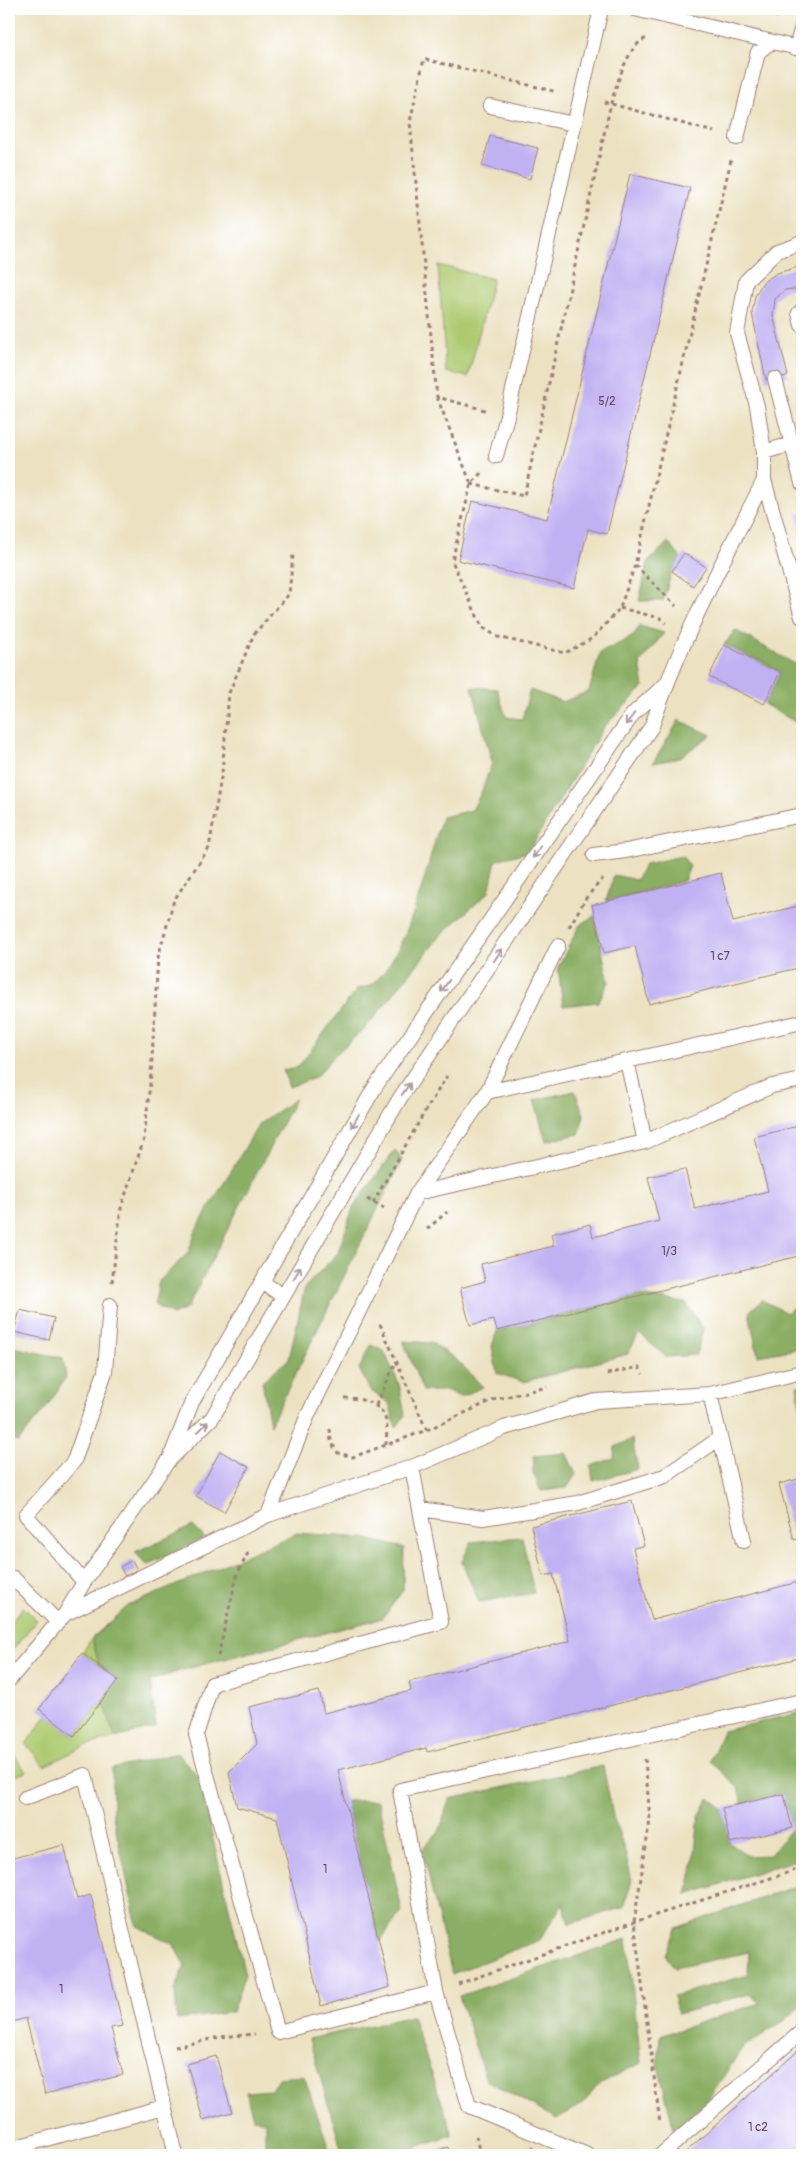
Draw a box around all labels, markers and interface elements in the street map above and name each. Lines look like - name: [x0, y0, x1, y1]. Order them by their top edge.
- house number: 5/2: [598, 394, 616, 409]
- one-way arrow: [625, 712, 635, 726]
- one-way arrow: [532, 845, 542, 859]
- one-way arrow: [494, 948, 504, 962]
- house number: 1 с7: [710, 949, 731, 964]
- one-way arrow: [440, 979, 450, 993]
- one-way arrow: [401, 1082, 411, 1096]
- one-way arrow: [350, 1114, 360, 1128]
- house number: 1/3: [661, 1244, 677, 1259]
- one-way arrow: [292, 1267, 302, 1281]
- one-way arrow: [197, 1421, 209, 1433]
- house number: 1: [323, 1862, 327, 1877]
- house number: 1: [59, 1982, 63, 1997]
- house number: 1 с2: [748, 2120, 768, 2135]

